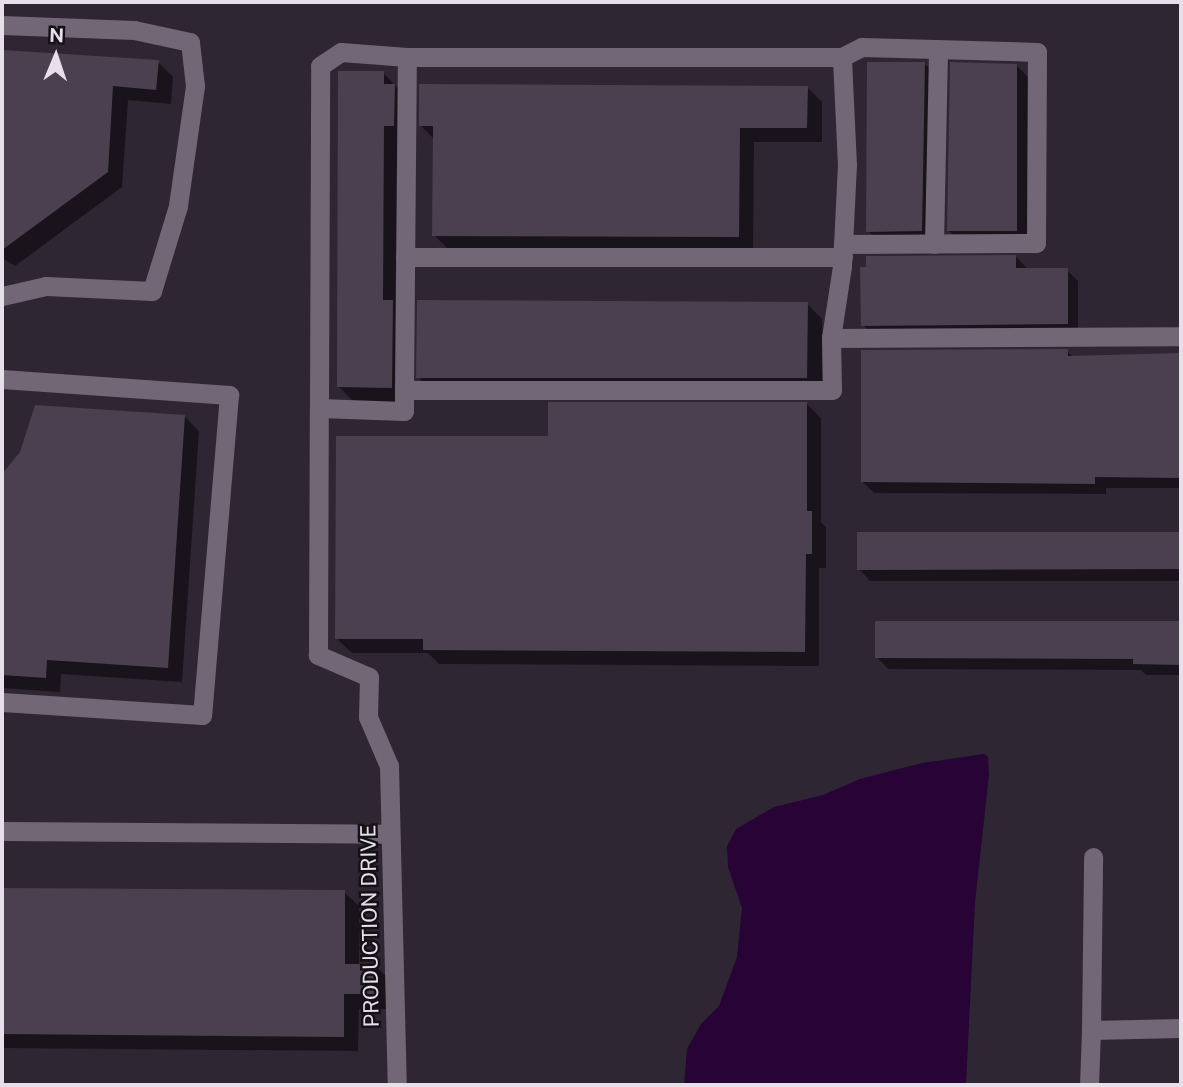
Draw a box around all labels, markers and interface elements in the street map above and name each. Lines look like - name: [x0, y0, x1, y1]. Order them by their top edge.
- north arrow: [21, 21, 91, 91]
- text: N: [49, 24, 65, 46]
- street label: PRODUCTION DRIVE: [356, 824, 384, 1028]

